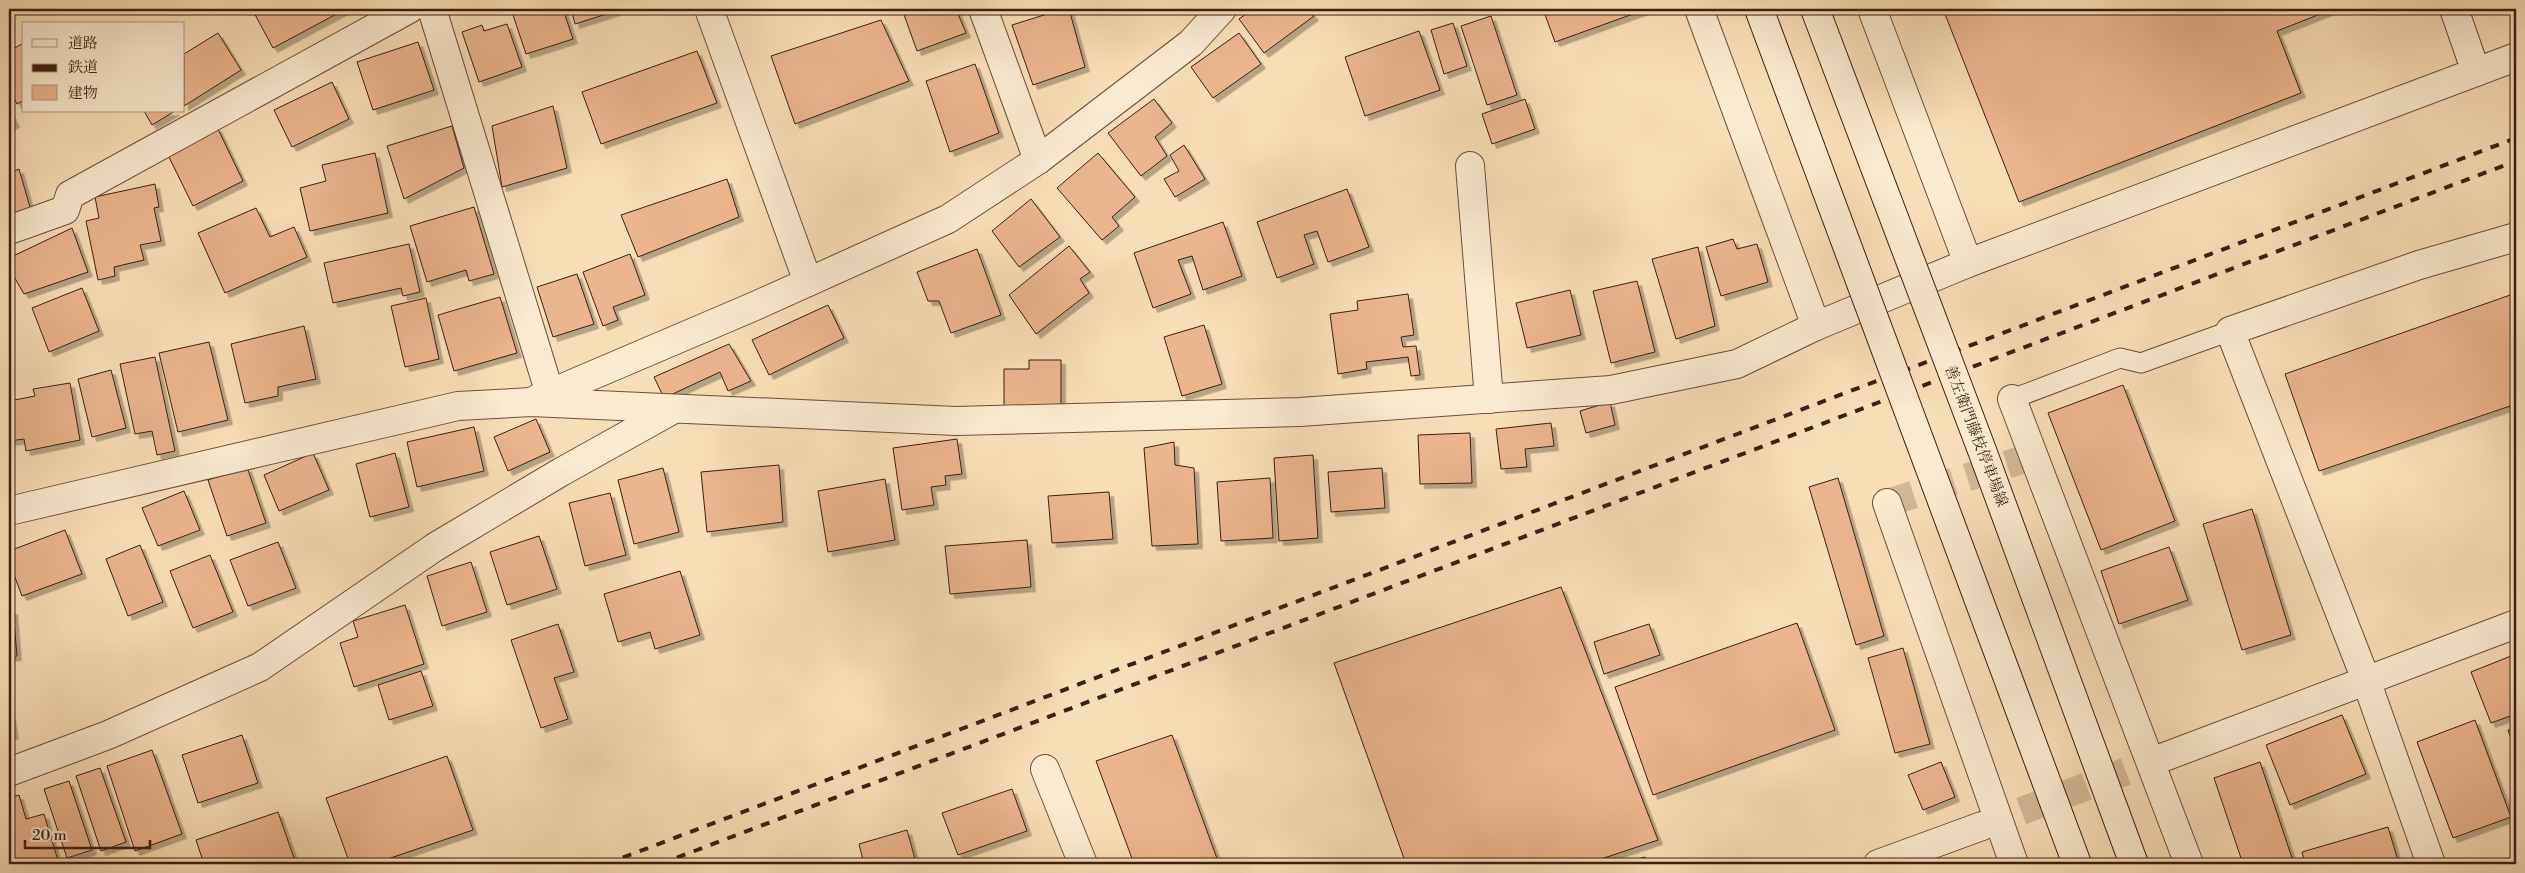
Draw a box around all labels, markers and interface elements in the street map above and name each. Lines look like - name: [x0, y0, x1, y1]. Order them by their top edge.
- legend: [22, 22, 185, 112]
- text: 道路: [68, 34, 98, 53]
- text: 鉄道: [68, 58, 98, 77]
- text: 建物: [68, 84, 98, 103]
- street label: 善左衛門藤枝停車場線: [1940, 363, 2012, 509]
- scale bar: [25, 818, 150, 850]
- text: 20 m: [32, 826, 67, 845]

